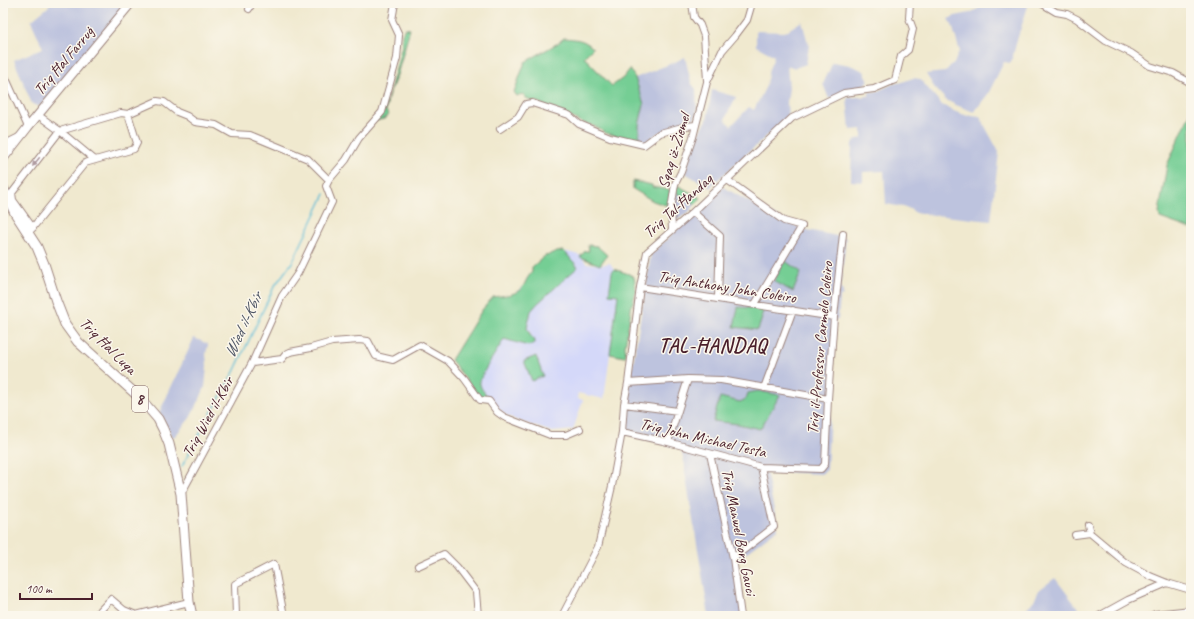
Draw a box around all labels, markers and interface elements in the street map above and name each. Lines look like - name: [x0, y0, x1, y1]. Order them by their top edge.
- street label: Triq Ħal Farruġ: [29, 22, 99, 99]
- street label: Sqaq iż-Żiemel: [653, 108, 696, 191]
- one-way arrow: [32, 156, 40, 167]
- street label: Triq Tal-Ħandaq: [639, 168, 718, 242]
- street label: Triq il-Professur Carmelo Coleiro: [802, 260, 838, 435]
- street label: Triq Anthony John Coleiro: [657, 266, 799, 308]
- water label: Wied il-Kbir: [219, 287, 268, 361]
- street label: Triq Ħal Luqa: [75, 313, 142, 380]
- district label: TAL-ĦANDAQ: [659, 333, 769, 358]
- street label: Triq Wied il-Kbir: [178, 372, 239, 461]
- road number: 8: [132, 386, 148, 412]
- street label: Triq John Michael Testa: [638, 414, 769, 462]
- street label: Triq Manwel Borg Gauci: [717, 467, 761, 599]
- scale bar: [20, 575, 92, 601]
- text: 100 m: [26, 581, 53, 597]

